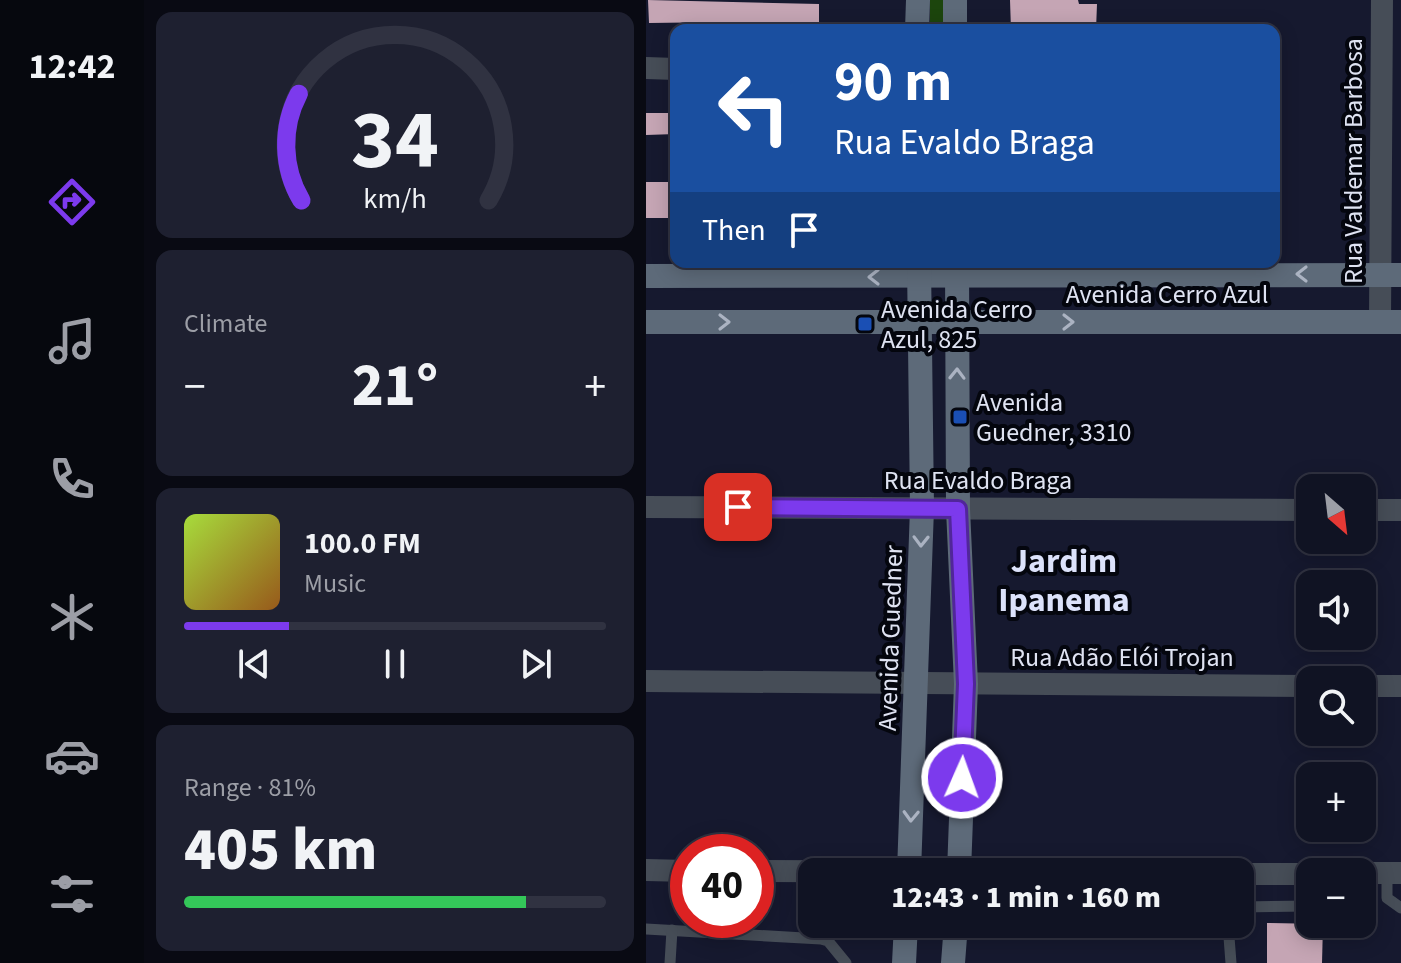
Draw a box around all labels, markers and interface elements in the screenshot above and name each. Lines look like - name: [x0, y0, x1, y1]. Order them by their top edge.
- street label: Rua Valdemar Barbosa: [1335, 38, 1372, 284]
- text: 12:42: [29, 41, 115, 92]
- text: 90 m: [834, 43, 952, 122]
- icon: left: [702, 56, 806, 160]
- text: 34: [351, 81, 439, 199]
- text: Rua Evaldo Braga: [834, 117, 1095, 168]
- icon: directions: [44, 174, 100, 230]
- text: km/h: [363, 179, 427, 219]
- icon: arrive: [782, 208, 826, 252]
- text: Then: [702, 209, 766, 252]
- one-way arrow: [1295, 266, 1308, 283]
- one-way arrow: [867, 268, 880, 286]
- street label: Avenida Cerro Azul: [1066, 276, 1268, 313]
- place label: Avenida Cerro Azul, 825: [881, 291, 1033, 358]
- text: Climate: [184, 305, 268, 342]
- icon: music: [44, 313, 100, 369]
- one-way arrow: [718, 313, 731, 331]
- one-way arrow: [1062, 313, 1075, 331]
- marker: Avenida Cerro Azul, 825: [856, 315, 874, 333]
- text: 21°: [352, 344, 438, 429]
- text: −: [184, 356, 206, 419]
- text: +: [584, 356, 606, 419]
- one-way arrow: [949, 367, 966, 380]
- place label: Avenida Guedner, 3310: [976, 384, 1132, 451]
- marker: Avenida Guedner, 3310: [951, 408, 969, 426]
- icon: phone: [44, 451, 100, 507]
- street label: Rua Evaldo Braga: [884, 462, 1072, 499]
- pin: [704, 473, 772, 541]
- north arrow: [1296, 474, 1376, 554]
- map controls: [1296, 474, 1376, 938]
- icon: arrive: [716, 485, 760, 529]
- text: 100.0 FM: [304, 522, 421, 565]
- one-way arrow: [913, 535, 930, 548]
- district label: Jardim Ipanema: [998, 537, 1130, 625]
- street label: Avenida Guedner: [869, 544, 912, 732]
- text: Music: [304, 565, 366, 602]
- button: sound: [1296, 570, 1376, 650]
- icon: climate: [44, 589, 100, 645]
- street label: Rua Adão Elói Trojan: [1010, 639, 1234, 676]
- icon: previous: [232, 642, 276, 686]
- icon: pause: [373, 642, 417, 686]
- icon: next: [514, 642, 558, 686]
- button: search: [1296, 666, 1376, 746]
- icon: car: [44, 728, 100, 784]
- position arrow: [920, 736, 1004, 820]
- button: +: [1296, 762, 1376, 842]
- text: Range · 81%: [184, 769, 316, 806]
- text: 405 km: [184, 808, 377, 893]
- one-way arrow: [903, 810, 920, 823]
- speed limit sign: 40: [670, 834, 774, 938]
- button: −: [1296, 858, 1376, 938]
- icon: filters: [44, 866, 100, 922]
- text: 12:43 · 1 min · 160 m: [891, 876, 1161, 919]

